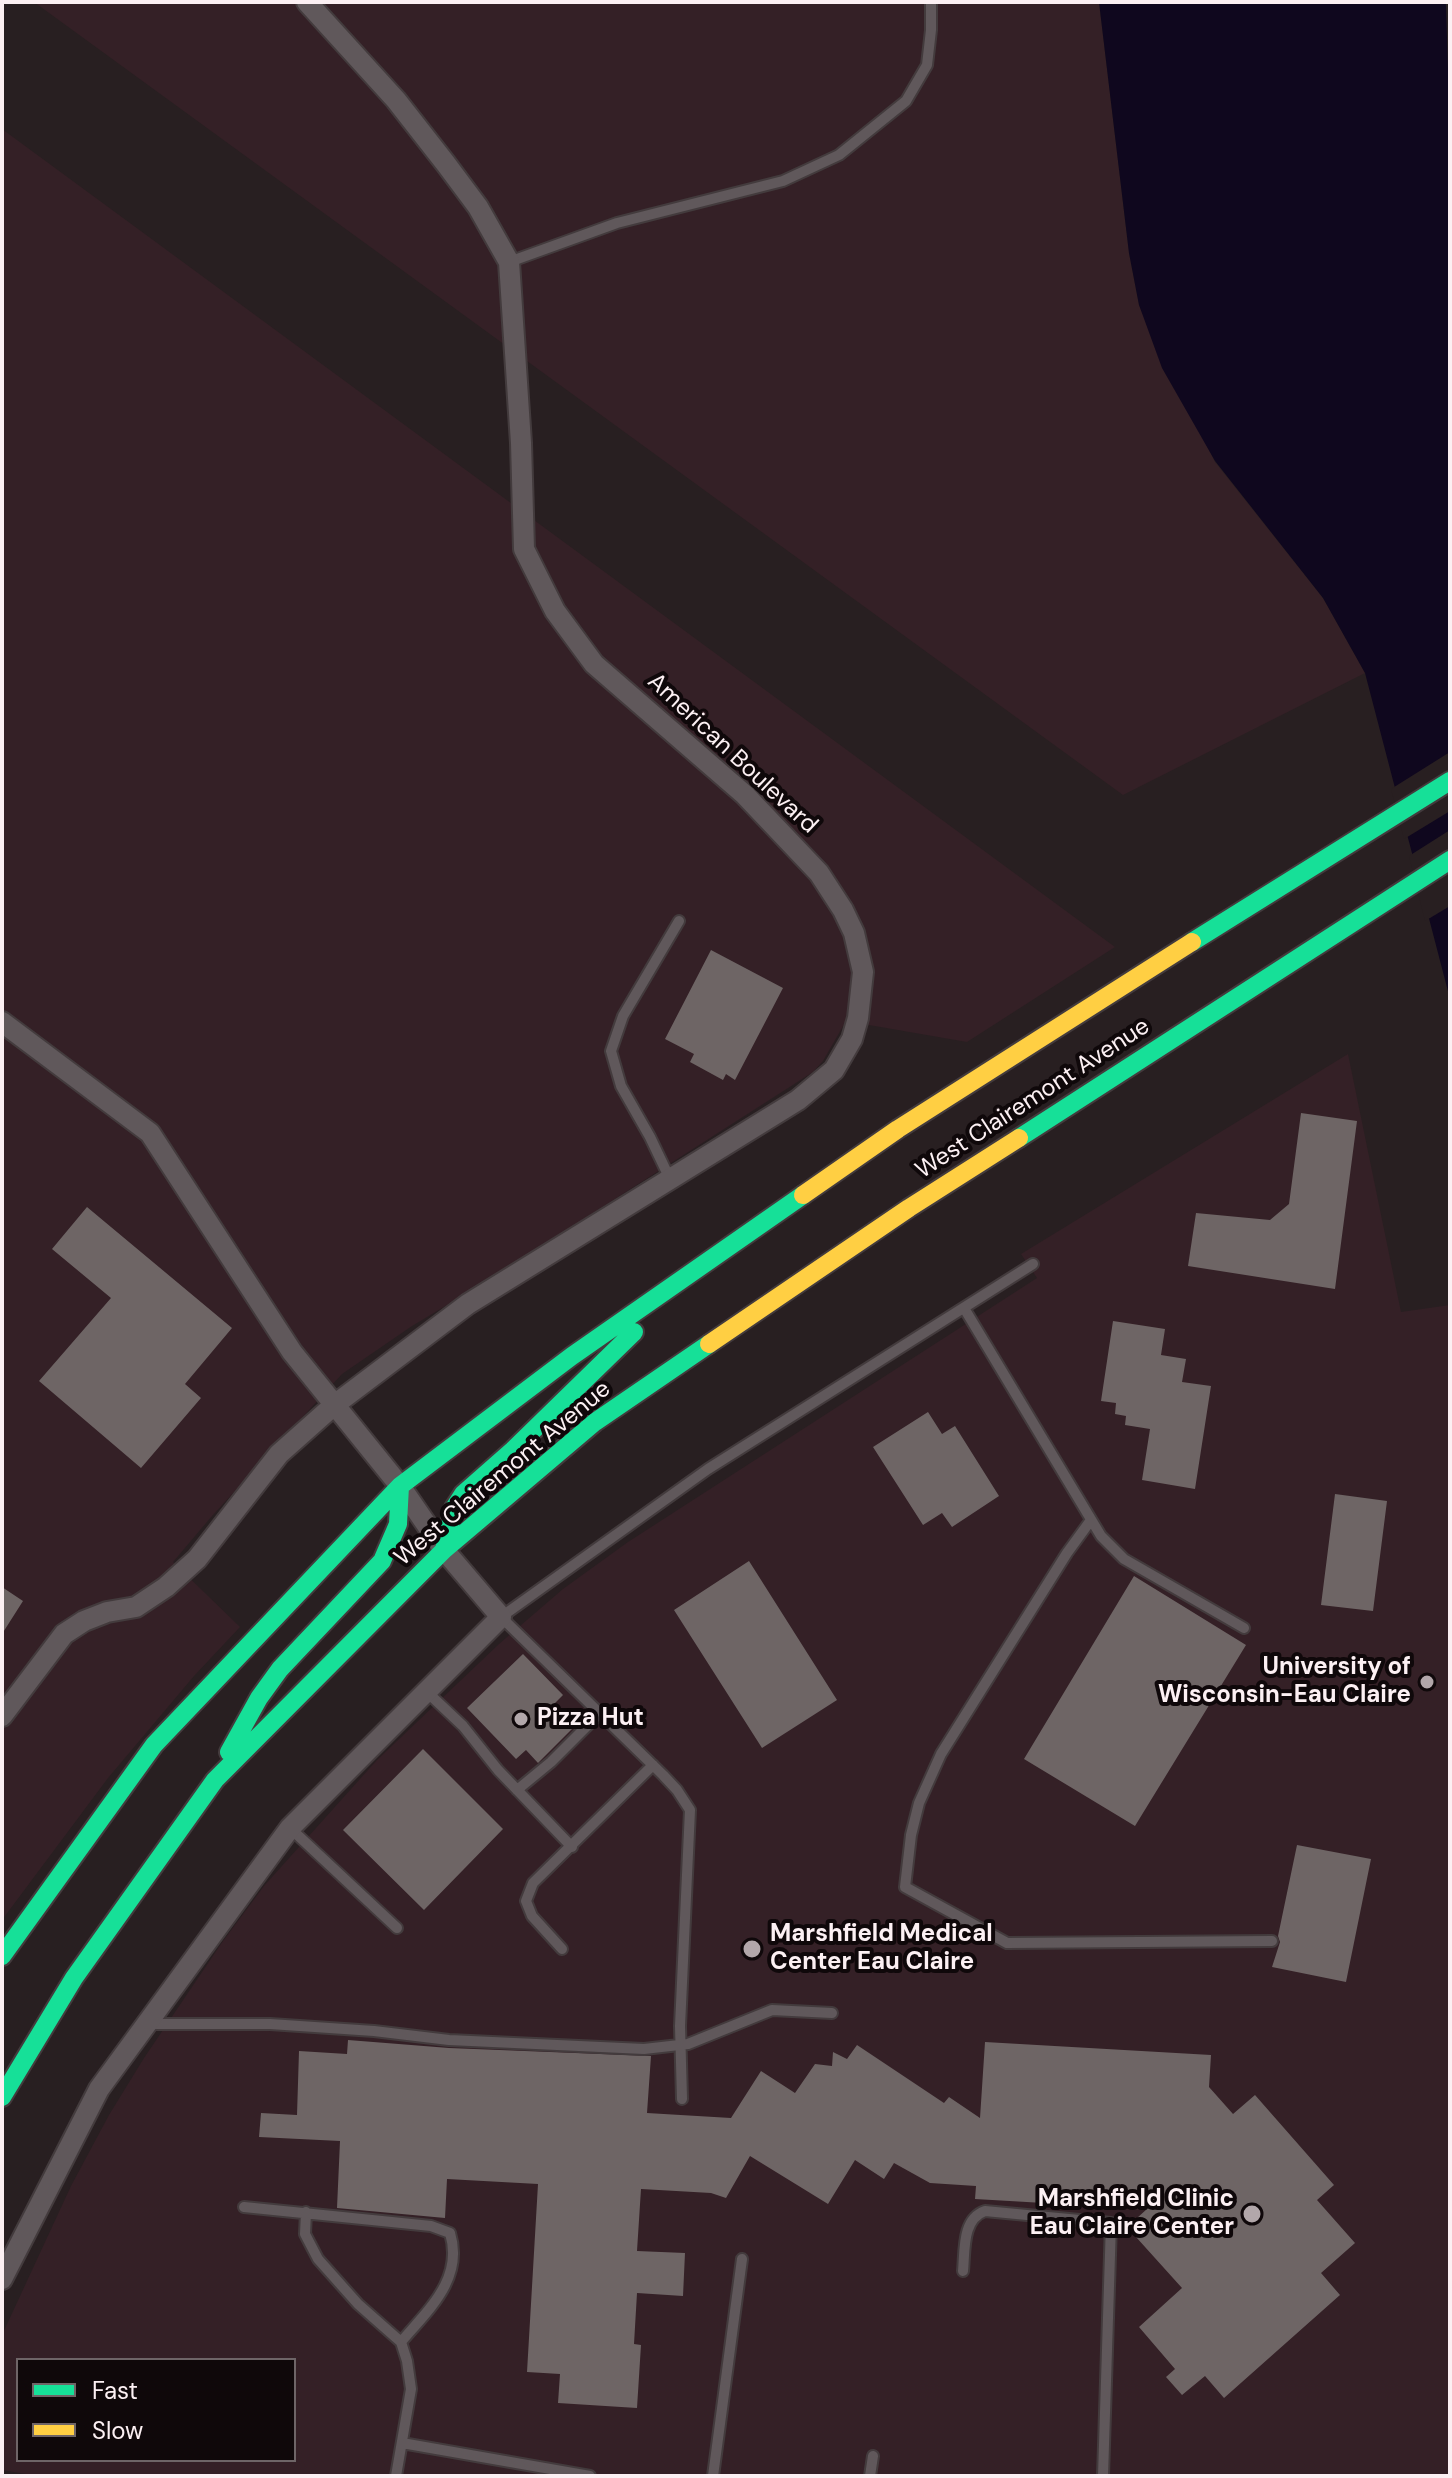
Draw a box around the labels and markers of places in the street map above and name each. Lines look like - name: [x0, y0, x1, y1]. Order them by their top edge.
- place label: University of Wisconsin-Eau Claire: [1158, 1654, 1411, 1710]
- marker: University of Wisconsin-Eau Claire: [1418, 1673, 1436, 1691]
- place label: Pizza Hut: [537, 1705, 644, 1733]
- marker: Pizza Hut: [512, 1710, 530, 1728]
- place label: Marshfield Medical Center Eau Claire: [770, 1921, 993, 1977]
- marker: Marshfield Medical Center Eau Claire: [741, 1938, 763, 1960]
- place label: Marshfield Clinic Eau Claire Center: [1030, 2186, 1234, 2242]
- marker: Marshfield Clinic Eau Claire Center: [1241, 2203, 1263, 2225]

